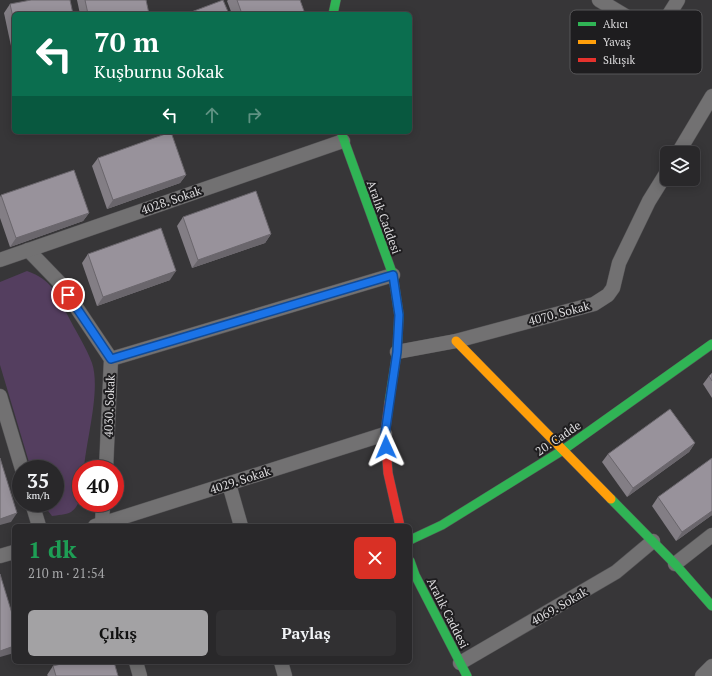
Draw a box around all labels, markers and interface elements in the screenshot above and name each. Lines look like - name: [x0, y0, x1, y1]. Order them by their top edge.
- legend: [570, 10, 702, 74]
- text: Akıcı: [603, 17, 628, 31]
- text: 70 m: [94, 23, 159, 60]
- icon: left: [28, 28, 80, 80]
- text: Yavaş: [603, 35, 631, 49]
- text: Sıkışık: [603, 53, 635, 67]
- text: Kuşburnu Sokak: [94, 59, 224, 83]
- icon: left: [159, 104, 181, 126]
- icon: ahead: [201, 104, 223, 126]
- icon: right: [243, 104, 265, 126]
- map controls: [660, 146, 700, 186]
- button: layers: [660, 146, 700, 186]
- street label: Aralık Caddesi: [364, 178, 404, 256]
- street label: 4028. Sokak: [139, 182, 204, 217]
- pin: [51, 278, 85, 312]
- icon: arrive: [57, 284, 79, 306]
- street label: 4070. Sokak: [527, 297, 592, 328]
- street label: 4030. Sokak: [100, 374, 118, 438]
- street label: 20. Cadde: [532, 417, 584, 459]
- position arrow: [365, 426, 407, 468]
- speed limit sign: 40: [72, 460, 124, 512]
- street label: 4029. Sokak: [208, 463, 273, 497]
- text: 35: [27, 467, 49, 494]
- text: km/h: [26, 489, 50, 502]
- text: 1 dk: [28, 533, 76, 565]
- button: close: [354, 537, 396, 579]
- text: 210 m · 21:54: [28, 564, 105, 582]
- street label: Aralık Caddesi: [424, 575, 472, 651]
- street label: 4069. Sokak: [528, 583, 591, 628]
- button: Çıkış: [28, 610, 208, 656]
- button: Paylaş: [216, 610, 396, 656]

